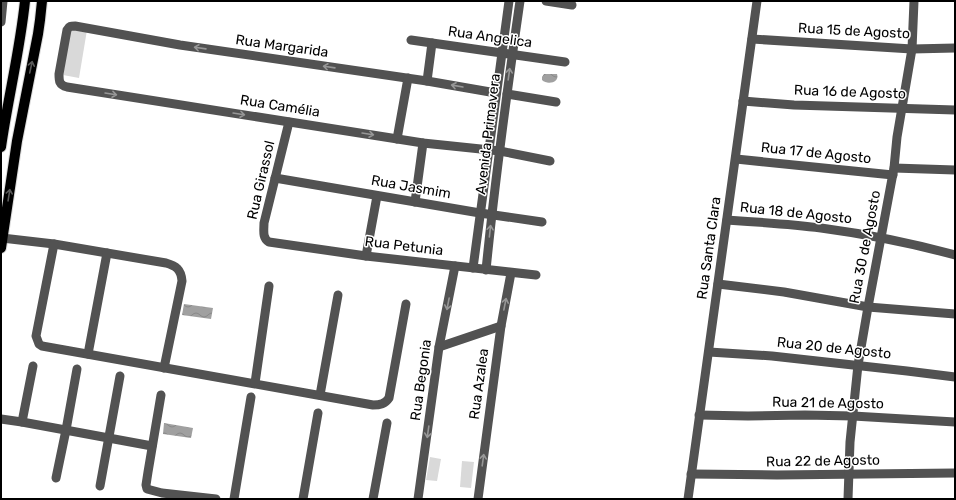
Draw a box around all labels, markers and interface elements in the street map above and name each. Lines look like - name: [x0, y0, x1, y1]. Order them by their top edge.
- street label: Rua 15 de Agosto: [798, 20, 910, 42]
- street label: Rua Angelica: [447, 23, 533, 51]
- street label: Rua Margarida: [234, 31, 330, 61]
- one-way arrow: [194, 44, 207, 52]
- one-way arrow: [28, 61, 36, 74]
- one-way arrow: [323, 63, 336, 71]
- one-way arrow: [505, 68, 513, 81]
- street label: Avenida Primavera: [472, 73, 504, 195]
- one-way arrow: [451, 82, 464, 90]
- street label: Rua 16 de Agosto: [794, 82, 906, 102]
- one-way arrow: [104, 90, 117, 98]
- street label: Rua Camélia: [239, 91, 321, 121]
- one-way arrow: [232, 110, 245, 118]
- one-way arrow: [361, 130, 374, 138]
- street label: Rua Girassol: [244, 139, 278, 221]
- street label: Rua 17 de Agosto: [760, 139, 872, 167]
- street label: Rua Jasmim: [370, 172, 452, 202]
- one-way arrow: [5, 189, 13, 202]
- street label: Rua 30 de Agosto: [846, 189, 884, 305]
- street label: Rua Santa Clara: [693, 196, 725, 300]
- street label: Rua 18 de Agosto: [739, 199, 853, 227]
- one-way arrow: [486, 225, 494, 238]
- street label: Rua Petunia: [364, 233, 444, 259]
- one-way arrow: [443, 297, 451, 310]
- one-way arrow: [502, 298, 510, 311]
- street label: Rua 20 de Agosto: [776, 334, 892, 362]
- street label: Rua Begonia: [407, 338, 435, 422]
- street label: Rua Azalea: [466, 347, 492, 421]
- street label: Rua 21 de Agosto: [772, 394, 884, 412]
- one-way arrow: [424, 426, 432, 439]
- street label: Rua 22 de Agosto: [766, 452, 880, 470]
- one-way arrow: [479, 454, 487, 467]

